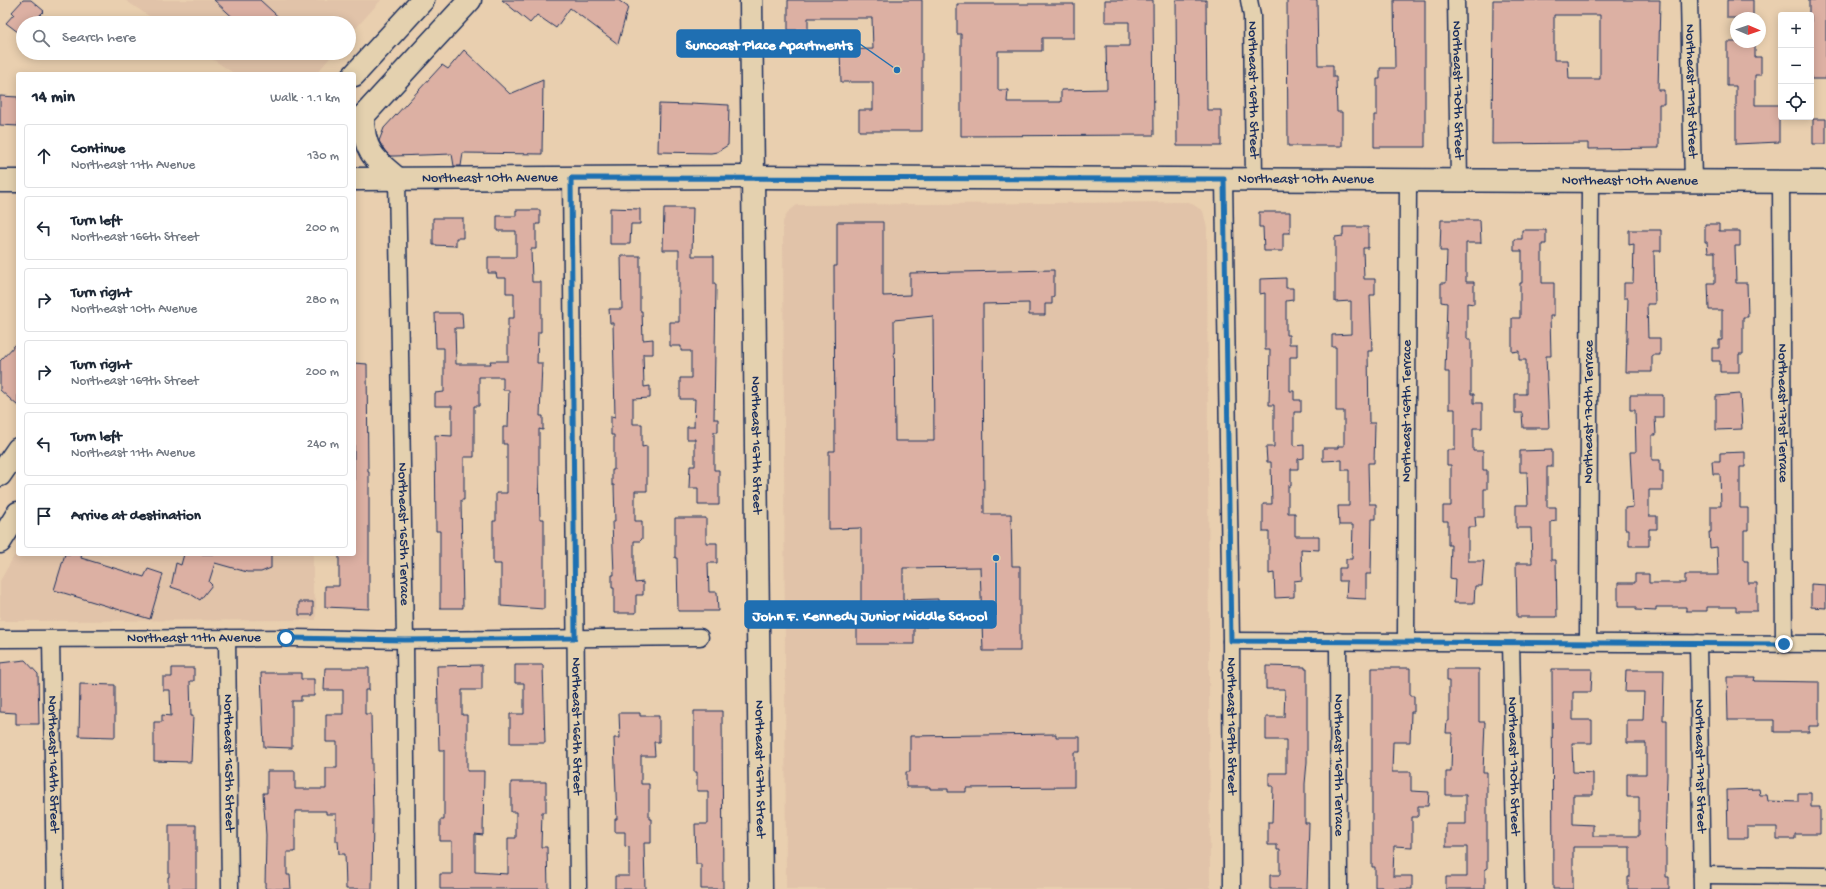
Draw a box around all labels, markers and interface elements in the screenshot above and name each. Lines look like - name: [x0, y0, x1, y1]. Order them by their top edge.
- north arrow: [1730, 12, 1766, 48]
- map controls: [1778, 12, 1814, 120]
- button: +: [1778, 12, 1814, 48]
- search box: [16, 16, 356, 60]
- street label: Northeast 169th Street: [1244, 21, 1262, 160]
- street label: Northeast 170th Street: [1448, 21, 1467, 161]
- street label: Northeast 171st Street: [1681, 24, 1701, 159]
- icon: search: [30, 27, 52, 49]
- text: Search here: [62, 29, 136, 47]
- callout: Suncoast Place Apartments: [677, 30, 860, 57]
- text: Suncoast Place Apartments: [686, 37, 854, 55]
- button: −: [1778, 48, 1814, 84]
- button: locate: [1778, 84, 1814, 120]
- text: 14 min: [32, 88, 75, 108]
- text: Walk · 1.1 km: [270, 91, 340, 106]
- text: Continue: [71, 140, 125, 158]
- icon: ahead: [33, 145, 55, 167]
- text: 130 m: [307, 149, 339, 164]
- text: Northeast 11th Avenue: [71, 158, 195, 173]
- street label: Northeast 10th Avenue: [422, 169, 559, 187]
- street label: Northeast 10th Avenue: [1238, 171, 1375, 188]
- street label: Northeast 10th Avenue: [1562, 172, 1699, 190]
- text: Turn left: [71, 212, 122, 230]
- icon: left: [33, 217, 55, 239]
- text: 200 m: [306, 221, 339, 236]
- text: Northeast 166th Street: [71, 230, 199, 245]
- text: Turn right: [71, 284, 131, 302]
- icon: right: [33, 289, 55, 311]
- text: 280 m: [306, 293, 339, 308]
- text: Northeast 10th Avenue: [71, 302, 197, 317]
- street label: Northeast 169th Terrace: [1398, 339, 1416, 482]
- street label: Northeast 170th Terrace: [1580, 339, 1598, 484]
- street label: Northeast 171st Terrace: [1774, 343, 1791, 483]
- text: Turn right: [71, 356, 131, 374]
- icon: right: [33, 361, 55, 383]
- text: 200 m: [306, 365, 339, 380]
- text: Northeast 169th Street: [71, 374, 199, 389]
- street label: Northeast 167th Street: [747, 376, 765, 515]
- text: Turn left: [71, 428, 122, 446]
- icon: left: [33, 433, 55, 455]
- text: 240 m: [307, 437, 339, 452]
- text: Northeast 11th Avenue: [71, 446, 195, 461]
- street label: Northeast 165th Terrace: [393, 462, 413, 606]
- icon: arrive: [33, 505, 55, 527]
- text: Arrive at destination: [71, 507, 201, 525]
- callout: John F. Kennedy Junior Middle School: [745, 601, 996, 628]
- text: John F. Kennedy Junior Middle School: [752, 608, 988, 626]
- route start: [277, 629, 295, 647]
- street label: Northeast 11th Avenue: [127, 630, 262, 647]
- route end: [1775, 635, 1793, 653]
- street label: Northeast 166th Street: [567, 657, 586, 796]
- street label: Northeast 169th Street: [1223, 657, 1240, 796]
- street label: Northeast 165th Street: [219, 694, 238, 833]
- street label: Northeast 169th Terrace: [1330, 694, 1347, 837]
- street label: Northeast 164th Street: [43, 695, 63, 834]
- street label: Northeast 170th Street: [1504, 696, 1523, 837]
- street label: Northeast 171st Street: [1690, 699, 1710, 834]
- street label: Northeast 167th Street: [750, 700, 769, 839]

